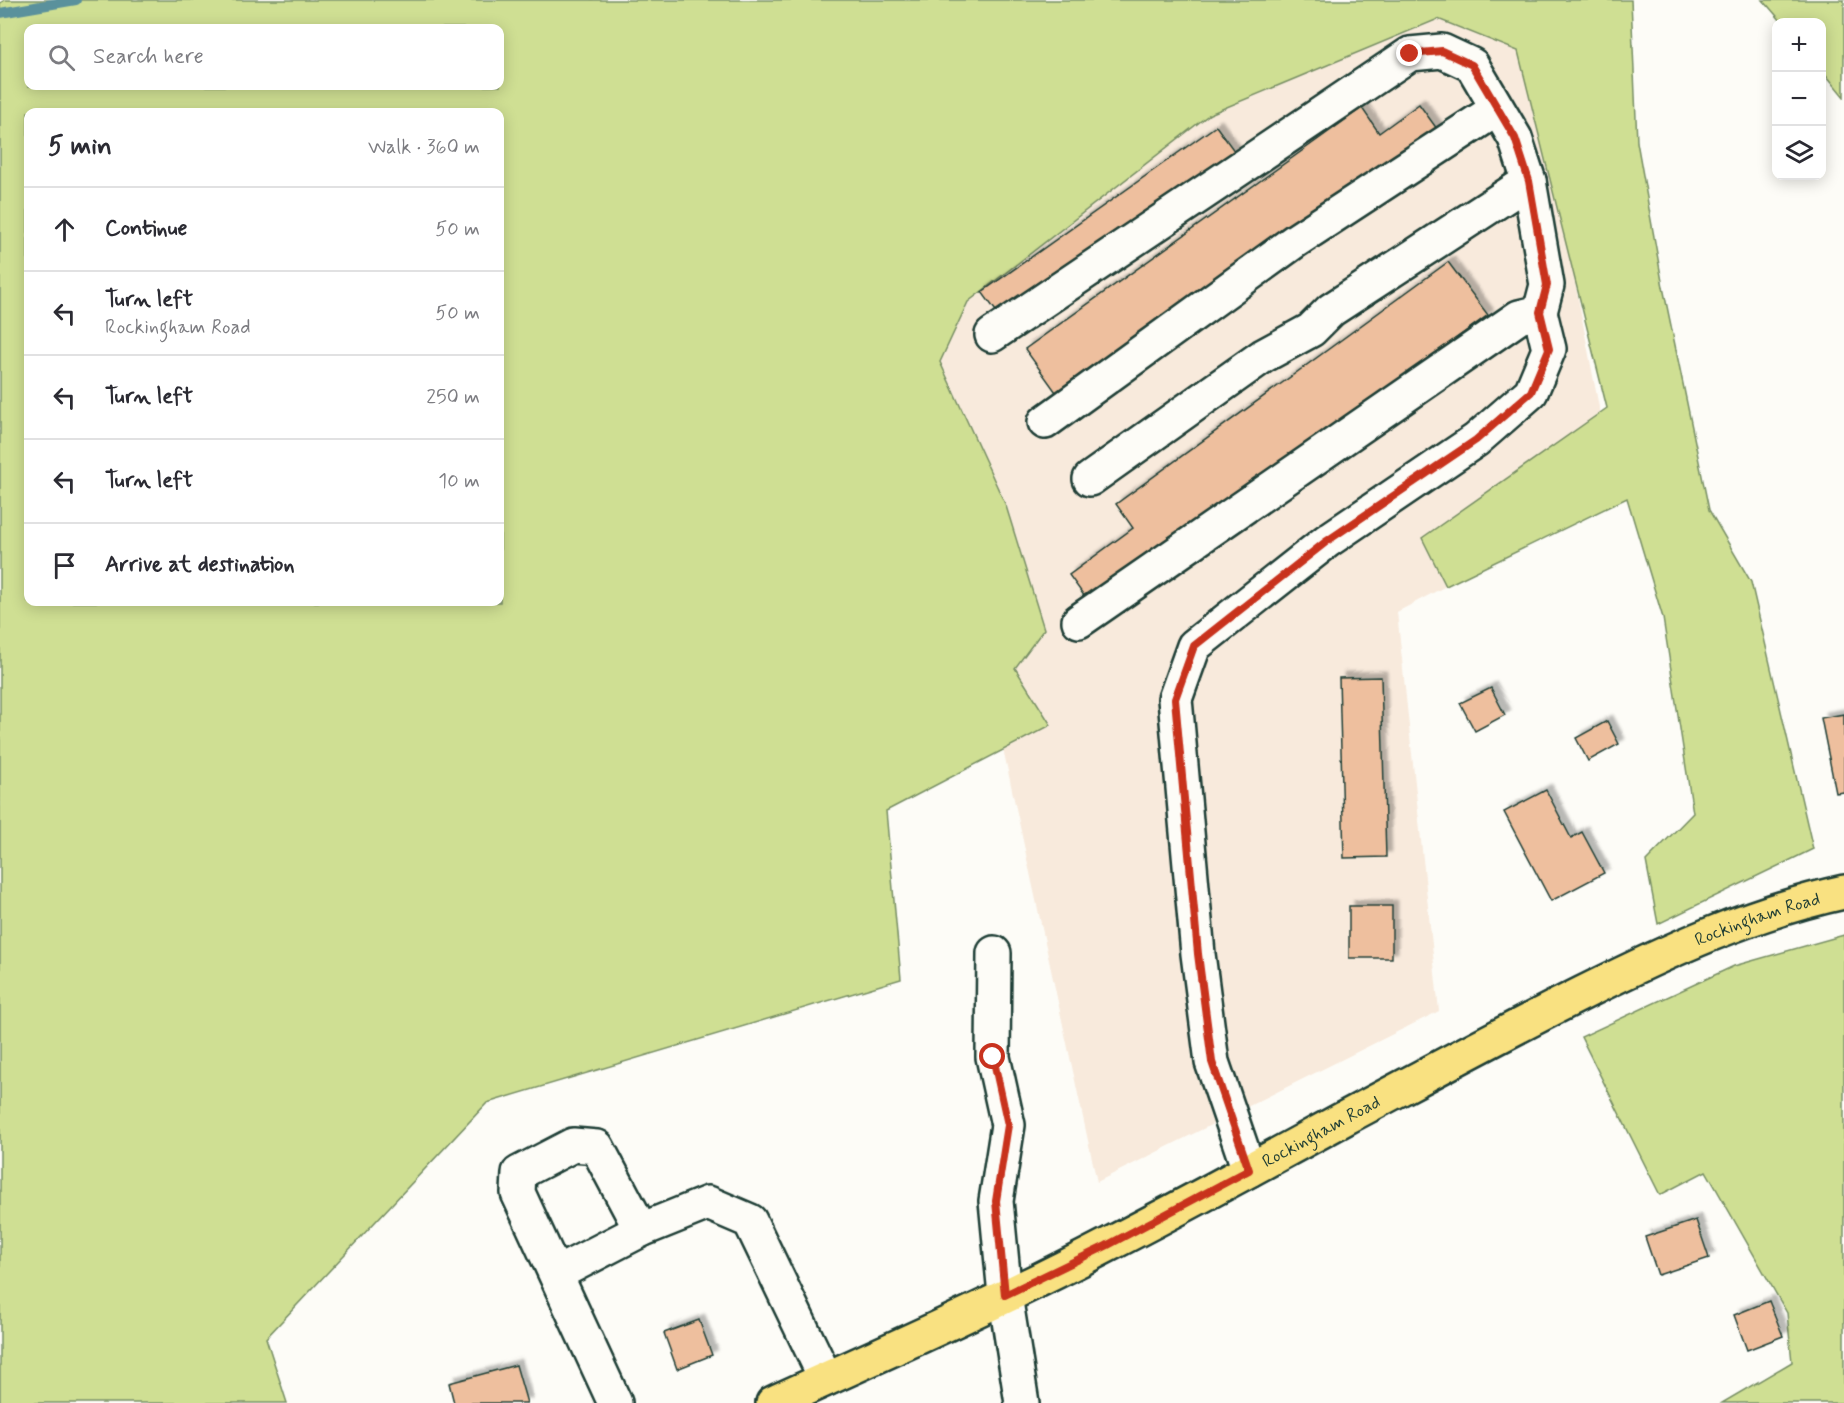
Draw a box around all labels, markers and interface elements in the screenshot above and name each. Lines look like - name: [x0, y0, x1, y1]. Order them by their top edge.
- map controls: [1772, 18, 1826, 180]
- button: +: [1772, 18, 1826, 72]
- search box: [24, 24, 504, 90]
- route end: [1396, 40, 1422, 66]
- icon: search: [45, 41, 78, 74]
- text: Search here: [93, 43, 204, 71]
- button: −: [1772, 72, 1826, 126]
- button: layers: [1772, 126, 1826, 180]
- text: 5 min: [48, 130, 112, 164]
- text: Walk · 360 m: [368, 134, 480, 161]
- icon: ahead: [48, 213, 81, 246]
- text: Continue: [105, 215, 187, 243]
- text: 50 m: [435, 216, 480, 243]
- text: Turn left: [105, 286, 193, 314]
- icon: left: [48, 297, 81, 330]
- text: 50 m: [435, 300, 480, 327]
- text: Rockingham Road: [105, 314, 251, 341]
- icon: left: [48, 381, 81, 414]
- text: Turn left: [105, 383, 193, 411]
- text: 250 m: [426, 384, 480, 411]
- icon: left: [48, 465, 81, 498]
- text: Turn left: [105, 467, 193, 495]
- text: 10 m: [438, 468, 480, 495]
- icon: arrive: [48, 549, 81, 582]
- text: Arrive at destination: [105, 551, 295, 579]
- street label: Rockingham Road: [1691, 887, 1823, 952]
- route start: [979, 1043, 1005, 1069]
- street label: Rockingham Road: [1258, 1090, 1385, 1174]

